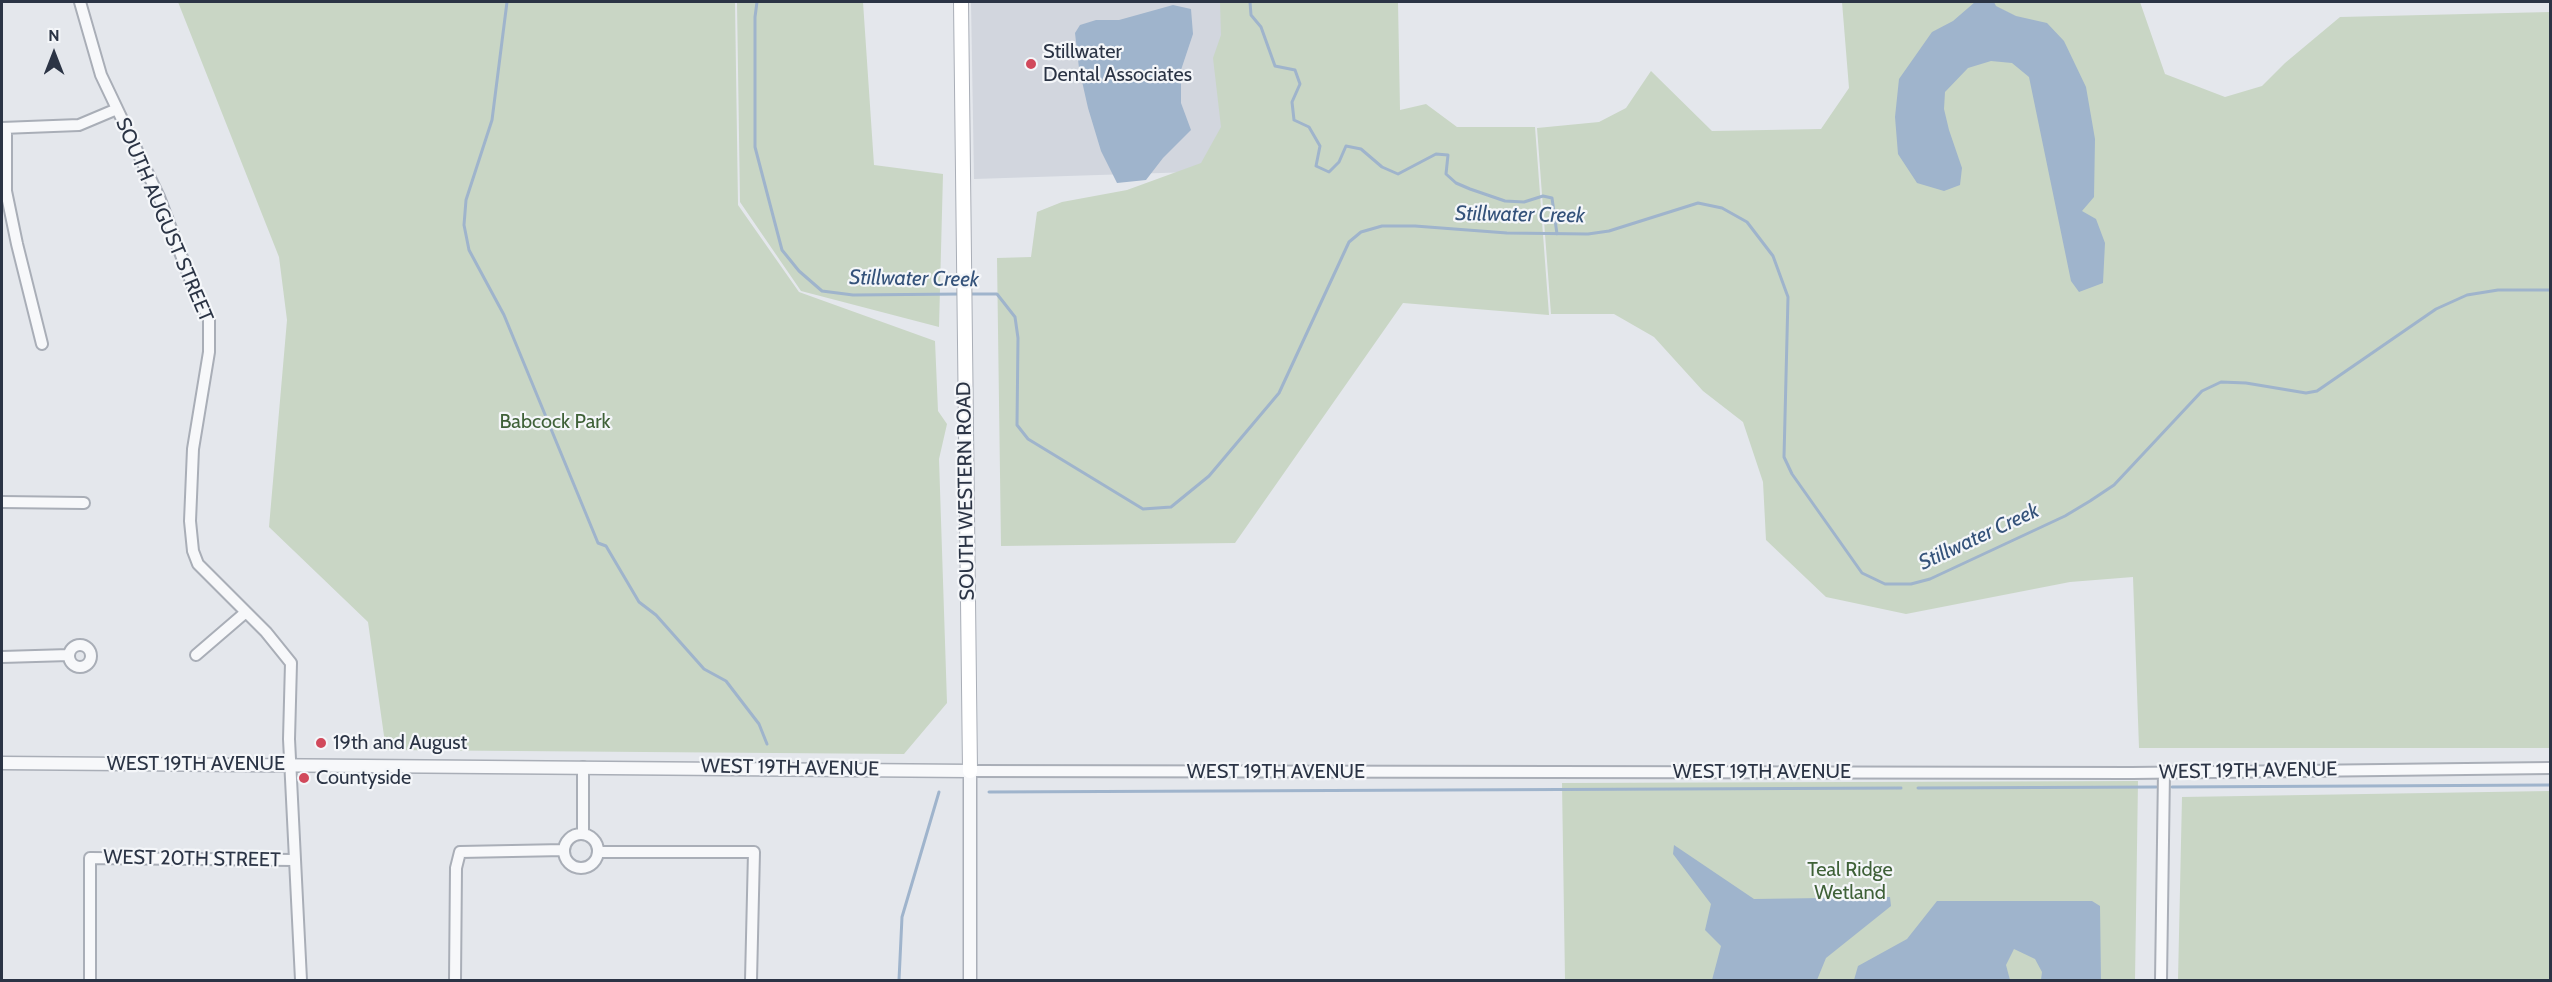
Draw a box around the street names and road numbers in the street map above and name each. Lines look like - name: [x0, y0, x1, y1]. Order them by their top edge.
- street label: SOUTH AUGUST STREET: [110, 114, 218, 326]
- street label: SOUTH WESTERN ROAD: [952, 381, 980, 601]
- street label: WEST 19TH AVENUE: [107, 752, 285, 776]
- street label: WEST 19TH AVENUE: [701, 754, 879, 782]
- street label: WEST 19TH AVENUE: [2159, 757, 2337, 785]
- street label: WEST 19TH AVENUE: [1187, 760, 1365, 784]
- street label: WEST 19TH AVENUE: [1673, 760, 1851, 784]
- street label: WEST 20TH STREET: [103, 845, 281, 873]

